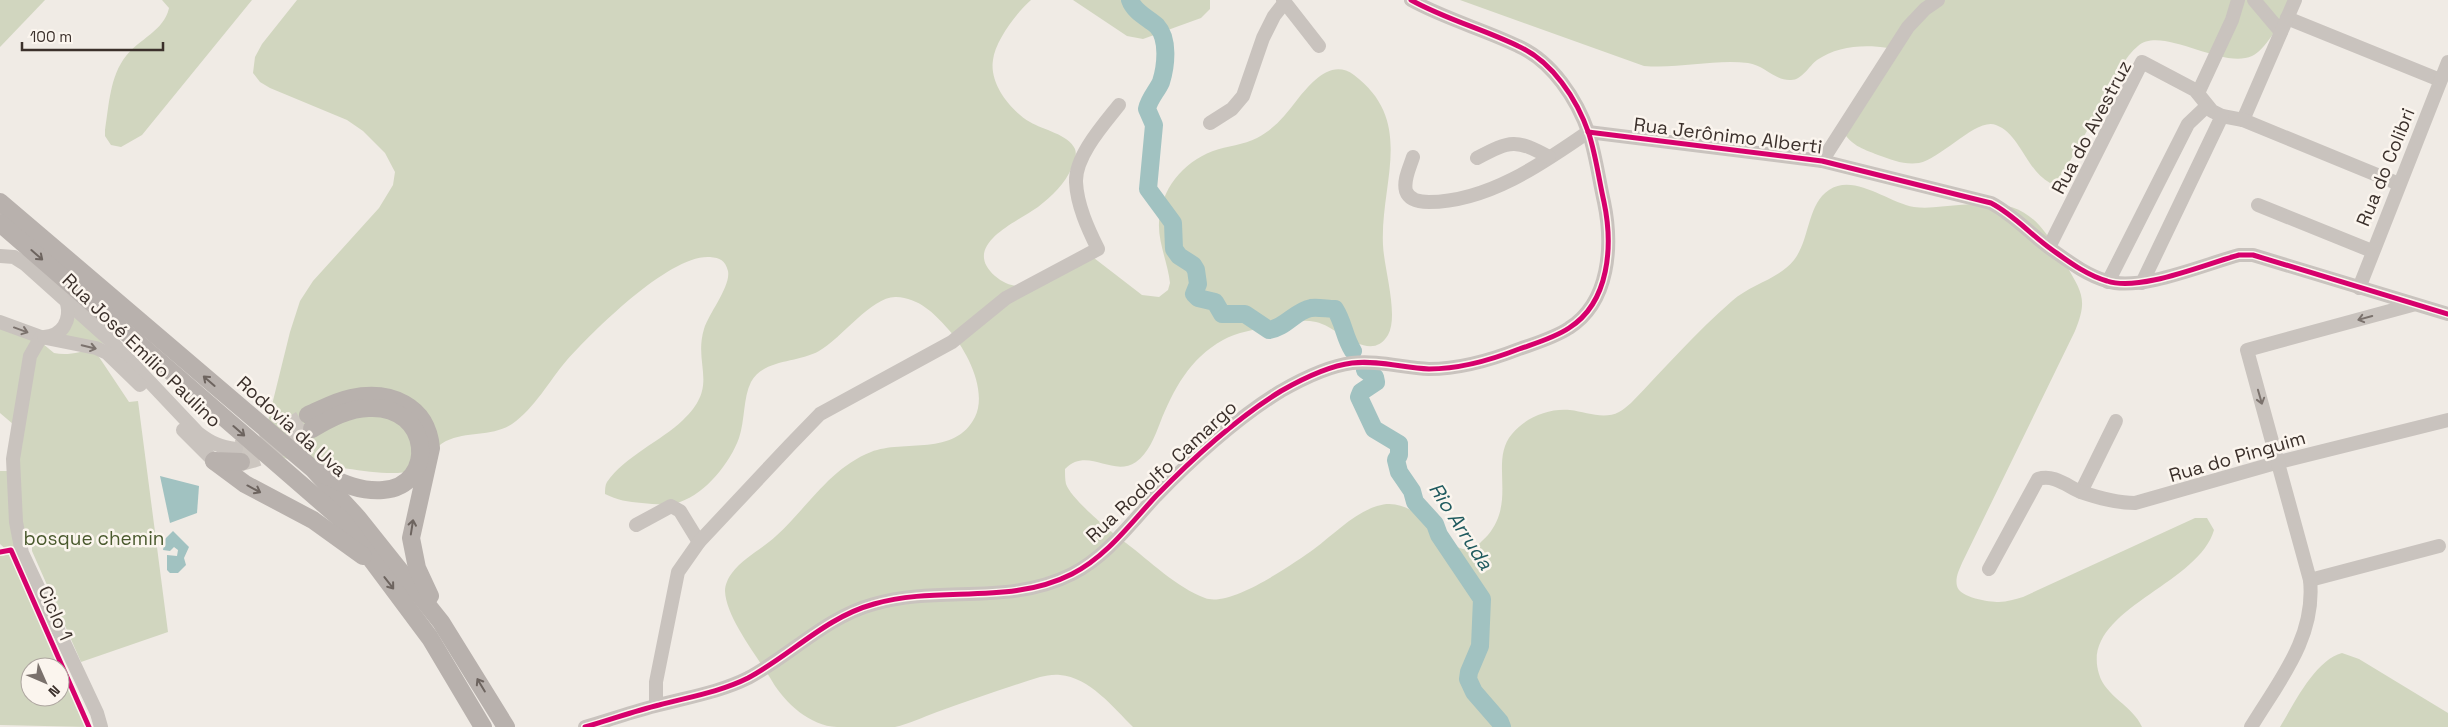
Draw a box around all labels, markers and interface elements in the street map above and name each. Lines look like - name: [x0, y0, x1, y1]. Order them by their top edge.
- scale bar: [22, 20, 164, 52]
- text: 100 m: [30, 27, 72, 46]
- street label: Rua do Avestruz: [2046, 56, 2137, 198]
- street label: Rua do Colibri: [2350, 104, 2421, 230]
- street label: Rua Jerônimo Alberti: [1632, 112, 1824, 159]
- one-way arrow: [30, 249, 43, 261]
- street label: Rua José Emílio Paulino: [57, 268, 227, 433]
- one-way arrow: [2358, 313, 2374, 323]
- one-way arrow: [12, 325, 28, 335]
- one-way arrow: [80, 343, 96, 352]
- street label: Rodovia da Uva: [231, 370, 352, 482]
- one-way arrow: [203, 375, 216, 387]
- one-way arrow: [2256, 389, 2266, 405]
- street label: Rua Rodolfo Camargo: [1081, 395, 1242, 548]
- one-way arrow: [232, 425, 245, 437]
- street label: Rua do Pinguim: [2166, 425, 2308, 488]
- water label: Rio Arruda: [1423, 477, 1499, 575]
- one-way arrow: [246, 485, 261, 494]
- one-way arrow: [408, 519, 418, 535]
- park label: bosque chemin: [24, 526, 164, 551]
- one-way arrow: [383, 576, 394, 589]
- street label: Ciclo 1: [32, 582, 79, 645]
- north arrow: [20, 657, 70, 707]
- one-way arrow: [476, 679, 486, 693]
- text: N: [45, 682, 64, 701]

